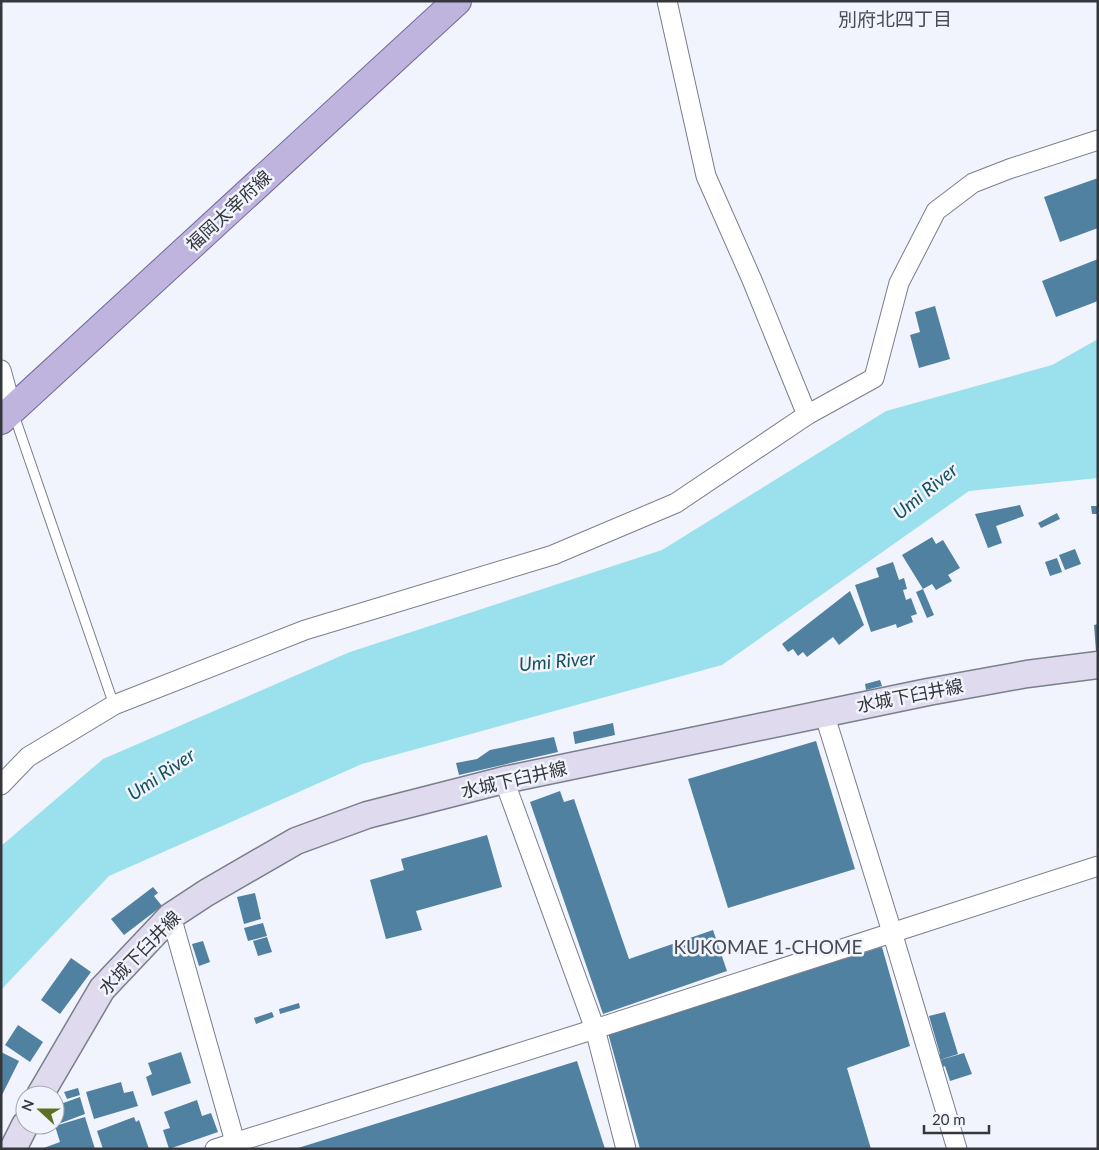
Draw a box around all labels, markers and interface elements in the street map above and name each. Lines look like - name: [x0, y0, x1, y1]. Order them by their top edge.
- district label: 別府北四丁目: [838, 7, 952, 30]
- street label: 福岡太宰府線: [181, 165, 275, 255]
- water label: Umi River: [888, 457, 962, 524]
- water label: Umi River: [518, 646, 596, 675]
- street label: 水城下臼井線: [855, 674, 965, 716]
- water label: Umi River: [123, 742, 199, 804]
- street label: 水城下臼井線: [459, 756, 569, 802]
- street label: 水城下臼井線: [94, 906, 185, 999]
- district label: KUKOMAE 1-CHOME: [674, 935, 863, 958]
- north arrow: [15, 1085, 65, 1135]
- text: N: [18, 1097, 37, 1113]
- scale bar: [924, 1102, 989, 1134]
- text: 20 m: [932, 1110, 966, 1128]

